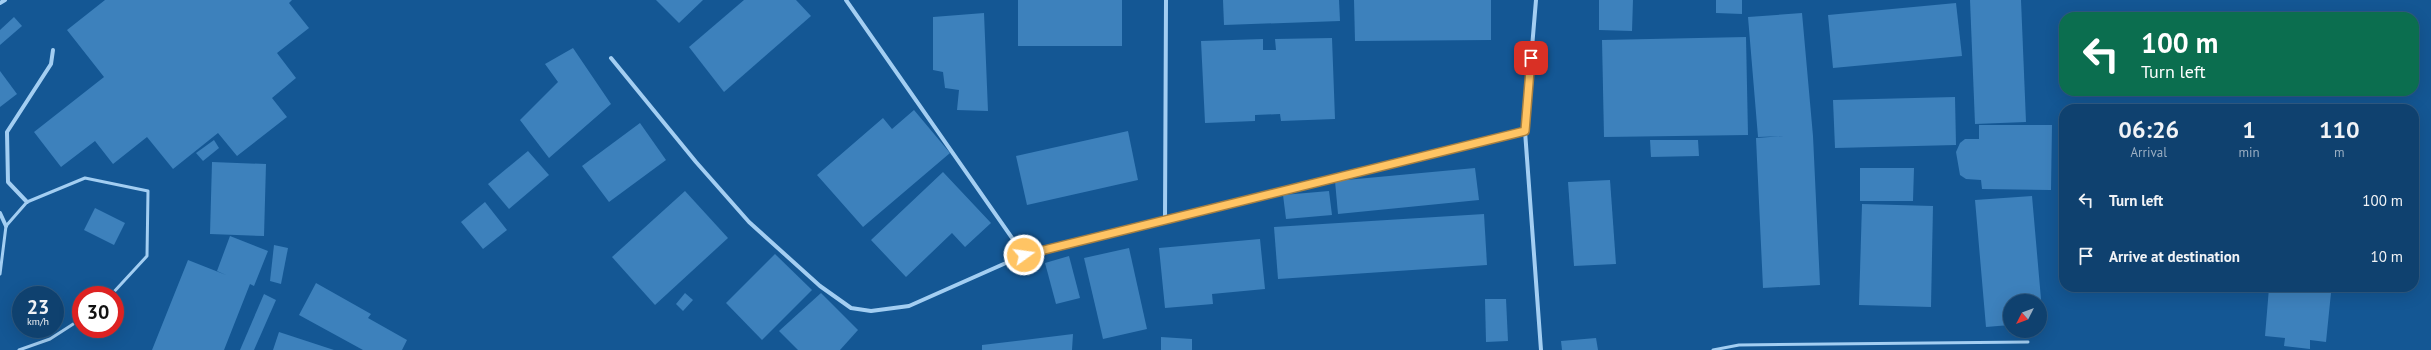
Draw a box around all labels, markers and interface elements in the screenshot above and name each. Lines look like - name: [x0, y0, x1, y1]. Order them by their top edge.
- text: 100 m: [2141, 24, 2218, 61]
- icon: left: [2075, 28, 2127, 80]
- pin: [1514, 41, 1548, 75]
- icon: arrive: [1520, 47, 1542, 69]
- text: Turn left: [2141, 60, 2206, 83]
- text: 06:26: [2118, 114, 2179, 145]
- text: 1: [2242, 114, 2256, 145]
- text: 110: [2319, 114, 2360, 145]
- text: Arrival: [2131, 144, 2167, 161]
- text: min: [2238, 144, 2260, 161]
- text: m: [2334, 144, 2345, 161]
- icon: left: [2075, 189, 2097, 211]
- text: Turn left: [2109, 191, 2163, 210]
- text: 100 m: [2362, 191, 2403, 210]
- position arrow: [1003, 234, 1045, 276]
- icon: arrive: [2075, 245, 2097, 267]
- text: Arrive at destination: [2109, 247, 2240, 266]
- text: 10 m: [2370, 247, 2403, 266]
- speed limit sign: 30: [72, 286, 124, 338]
- text: 23: [27, 294, 49, 320]
- north arrow: [2003, 294, 2047, 338]
- map controls: [2003, 294, 2047, 338]
- text: km/h: [27, 315, 49, 328]

